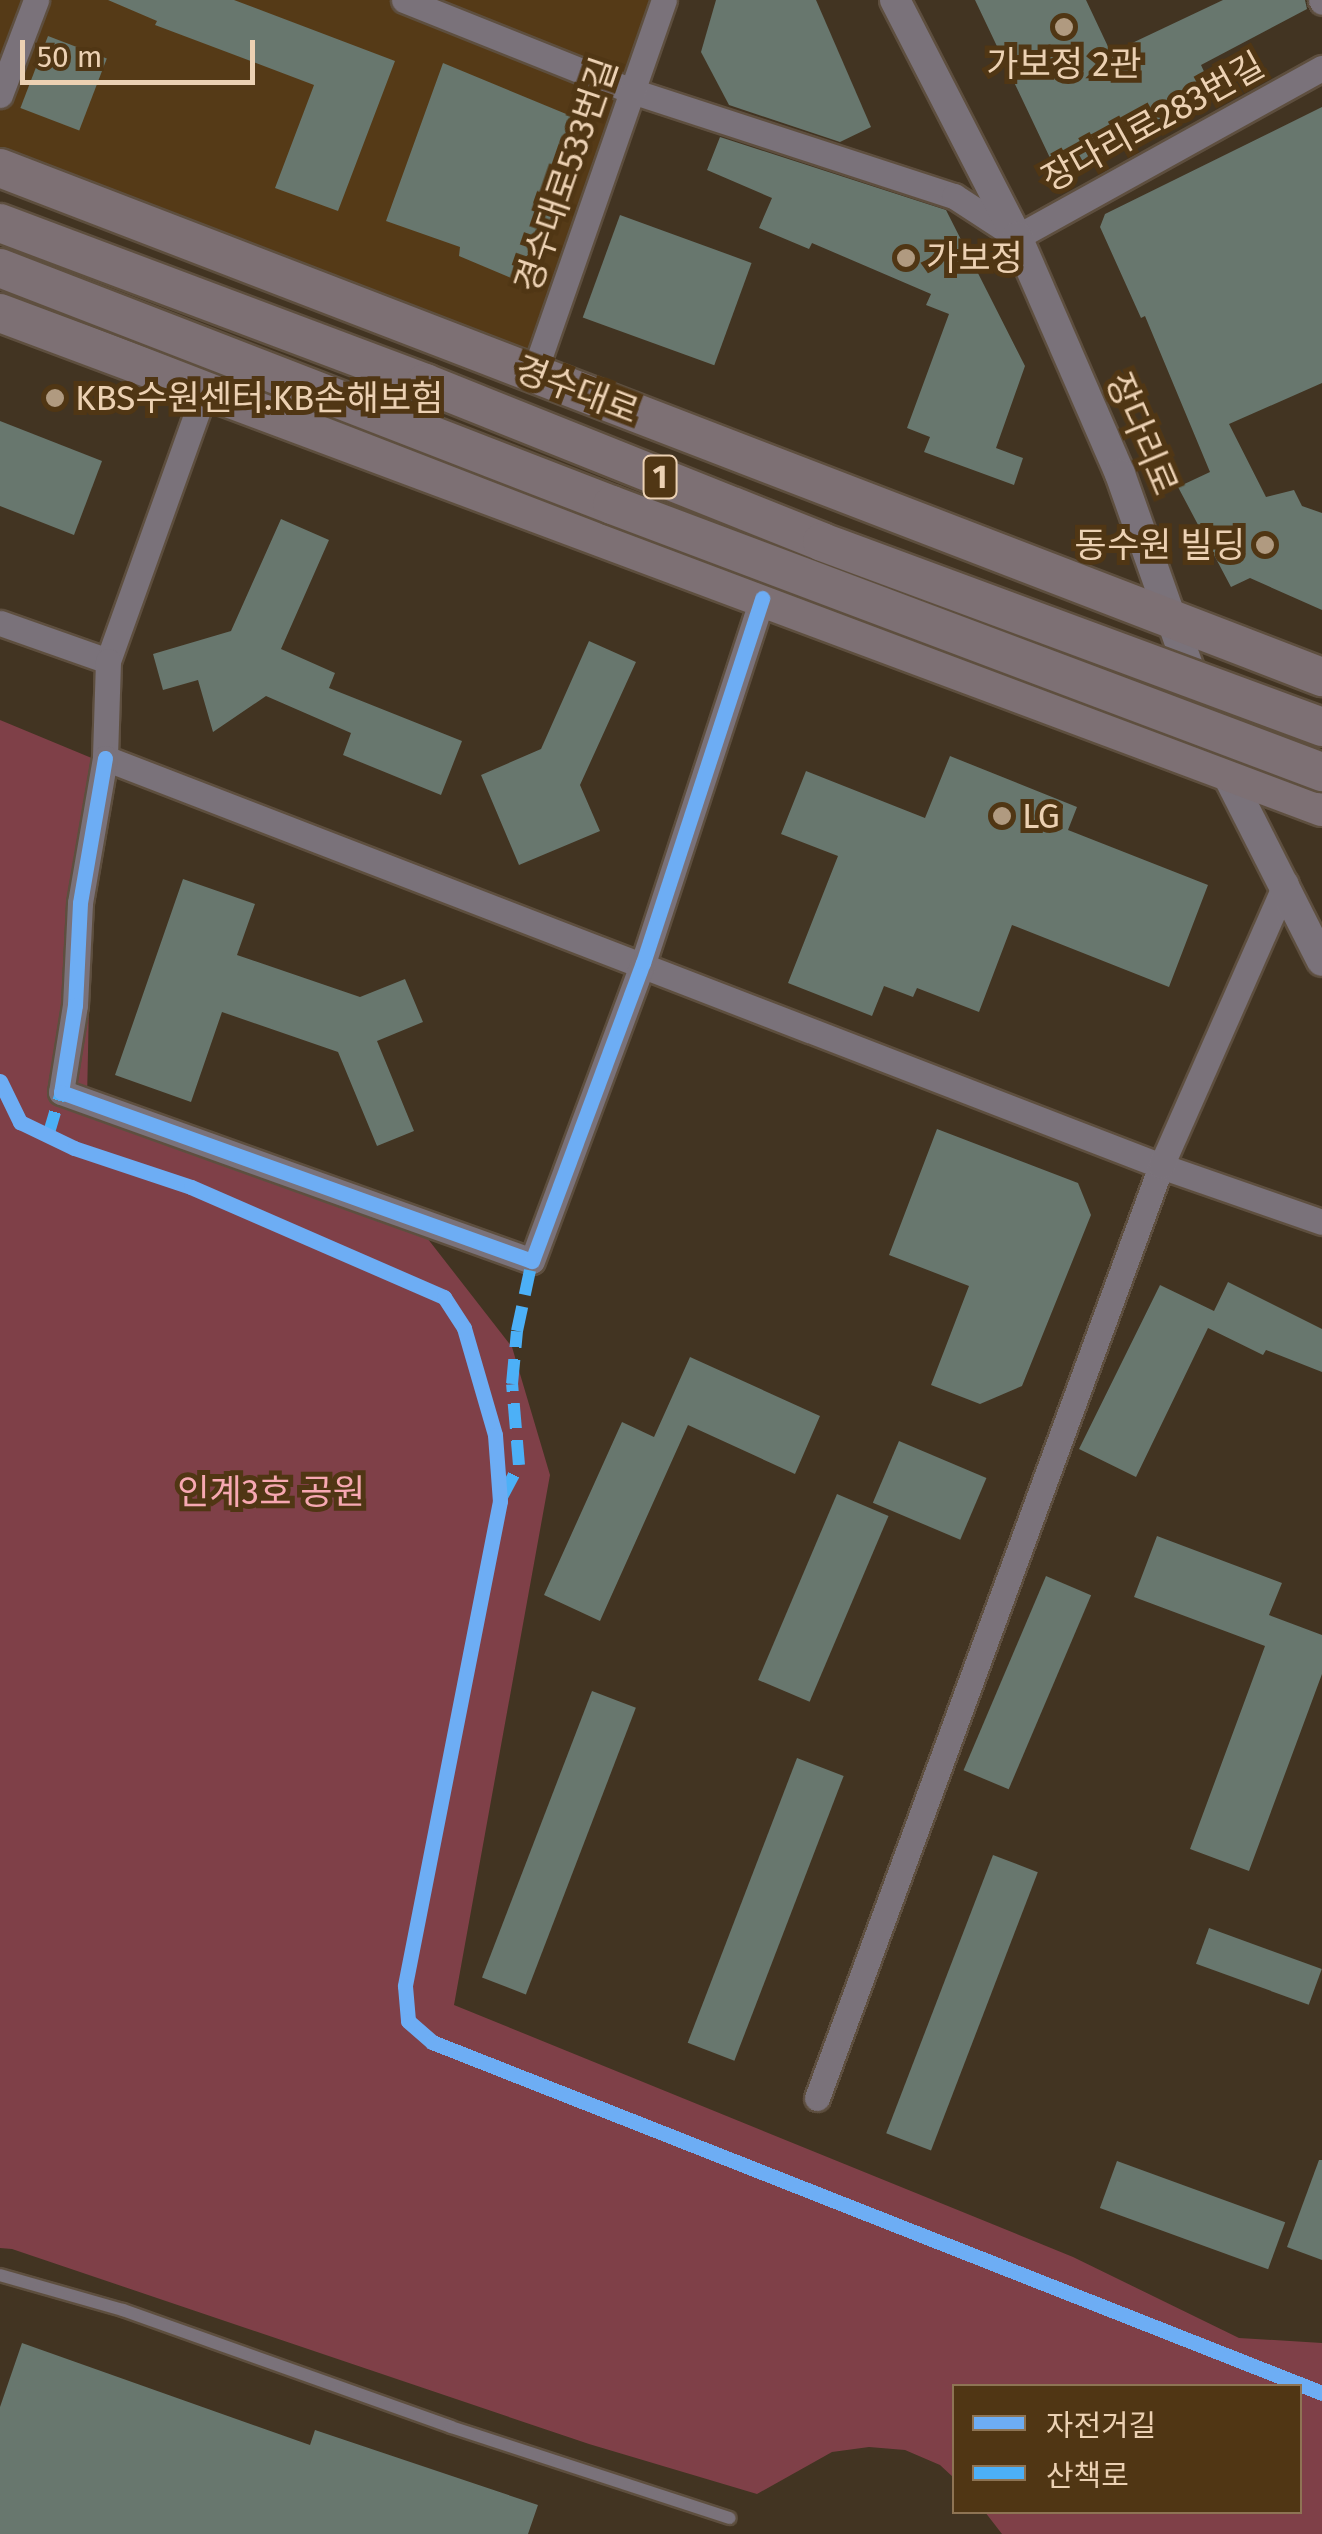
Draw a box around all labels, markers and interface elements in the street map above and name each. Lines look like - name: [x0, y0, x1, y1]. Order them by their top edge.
- marker: 가보정 2관: [1053, 16, 1075, 38]
- scale bar: [25, 20, 260, 82]
- text: 50 m: [37, 39, 102, 75]
- place label: 가보정 2관: [986, 43, 1142, 85]
- street label: 장다리로283번길: [1035, 44, 1271, 200]
- street label: 경수대로533번길: [506, 52, 626, 298]
- place label: 가보정: [926, 237, 1023, 279]
- marker: 가보정: [895, 247, 917, 269]
- street label: 경수대로: [509, 347, 645, 433]
- street label: 장다리로: [1098, 367, 1186, 501]
- place label: KBS수원센터.KB손해보험: [75, 377, 443, 419]
- marker: KBS수원센터.KB손해보험: [44, 387, 66, 409]
- road number: 1: [642, 450, 678, 504]
- place label: 동수원 빌딩: [1075, 524, 1245, 566]
- marker: 동수원 빌딩: [1254, 534, 1276, 556]
- place label: LG: [1022, 795, 1060, 837]
- marker: LG: [991, 805, 1013, 827]
- park label: 인계3호 공원: [177, 1471, 365, 1513]
- legend: [952, 2384, 1302, 2514]
- text: 자전거길: [1046, 2408, 1156, 2444]
- text: 산책로: [1046, 2458, 1129, 2494]

